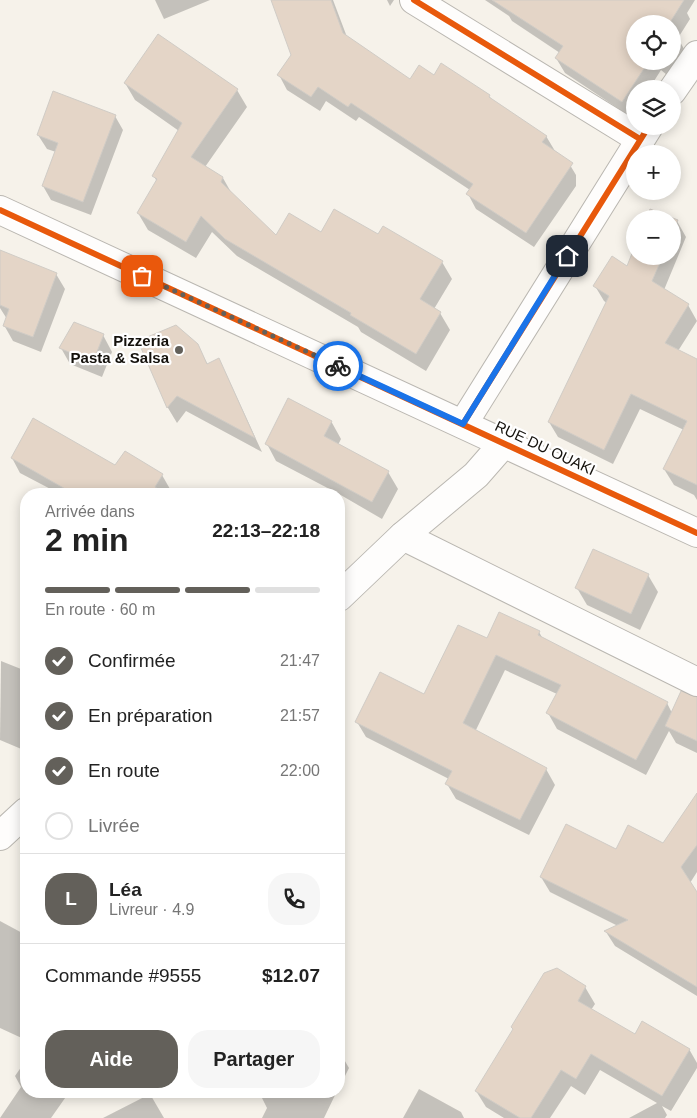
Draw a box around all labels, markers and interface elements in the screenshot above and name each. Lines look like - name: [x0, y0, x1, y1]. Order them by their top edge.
- map controls: [626, 15, 681, 265]
- button: locate: [626, 15, 681, 70]
- button: layers: [626, 80, 681, 135]
- button: +: [626, 145, 681, 200]
- button: −: [626, 210, 681, 265]
- pin: [546, 235, 588, 277]
- icon: home: [553, 242, 581, 270]
- pin: [121, 255, 163, 297]
- icon: bag: [128, 262, 156, 290]
- place label: Pizzeria Pasta & Salsa: [71, 332, 170, 366]
- courier: [313, 341, 363, 391]
- marker: Pizzeria Pasta & Salsa: [173, 344, 185, 356]
- icon: bike: [324, 352, 352, 380]
- street label: RUE DU OUAKI: [493, 417, 598, 478]
- text: Arrivée dans: [45, 503, 135, 520]
- text: 22:13–22:18: [212, 520, 320, 541]
- text: 2 min: [45, 522, 129, 558]
- text: En route · 60 m: [45, 601, 155, 618]
- icon: check: [45, 647, 73, 675]
- text: Confirmée: [88, 650, 176, 671]
- text: 21:47: [280, 652, 320, 669]
- icon: check: [45, 702, 73, 730]
- text: En préparation: [88, 705, 213, 726]
- text: 21:57: [280, 707, 320, 724]
- icon: check: [45, 757, 73, 785]
- text: En route: [88, 760, 160, 781]
- text: 22:00: [280, 762, 320, 779]
- text: Livrée: [88, 815, 140, 836]
- button: phone: [268, 873, 320, 925]
- text: Léa: [109, 879, 142, 900]
- text: L: [65, 888, 77, 909]
- text: Livreur · 4.9: [109, 901, 194, 918]
- text: Commande #9555: [45, 965, 201, 986]
- text: $12.07: [262, 965, 320, 986]
- button: Aide: [45, 1030, 178, 1088]
- button: Partager: [188, 1030, 320, 1088]

